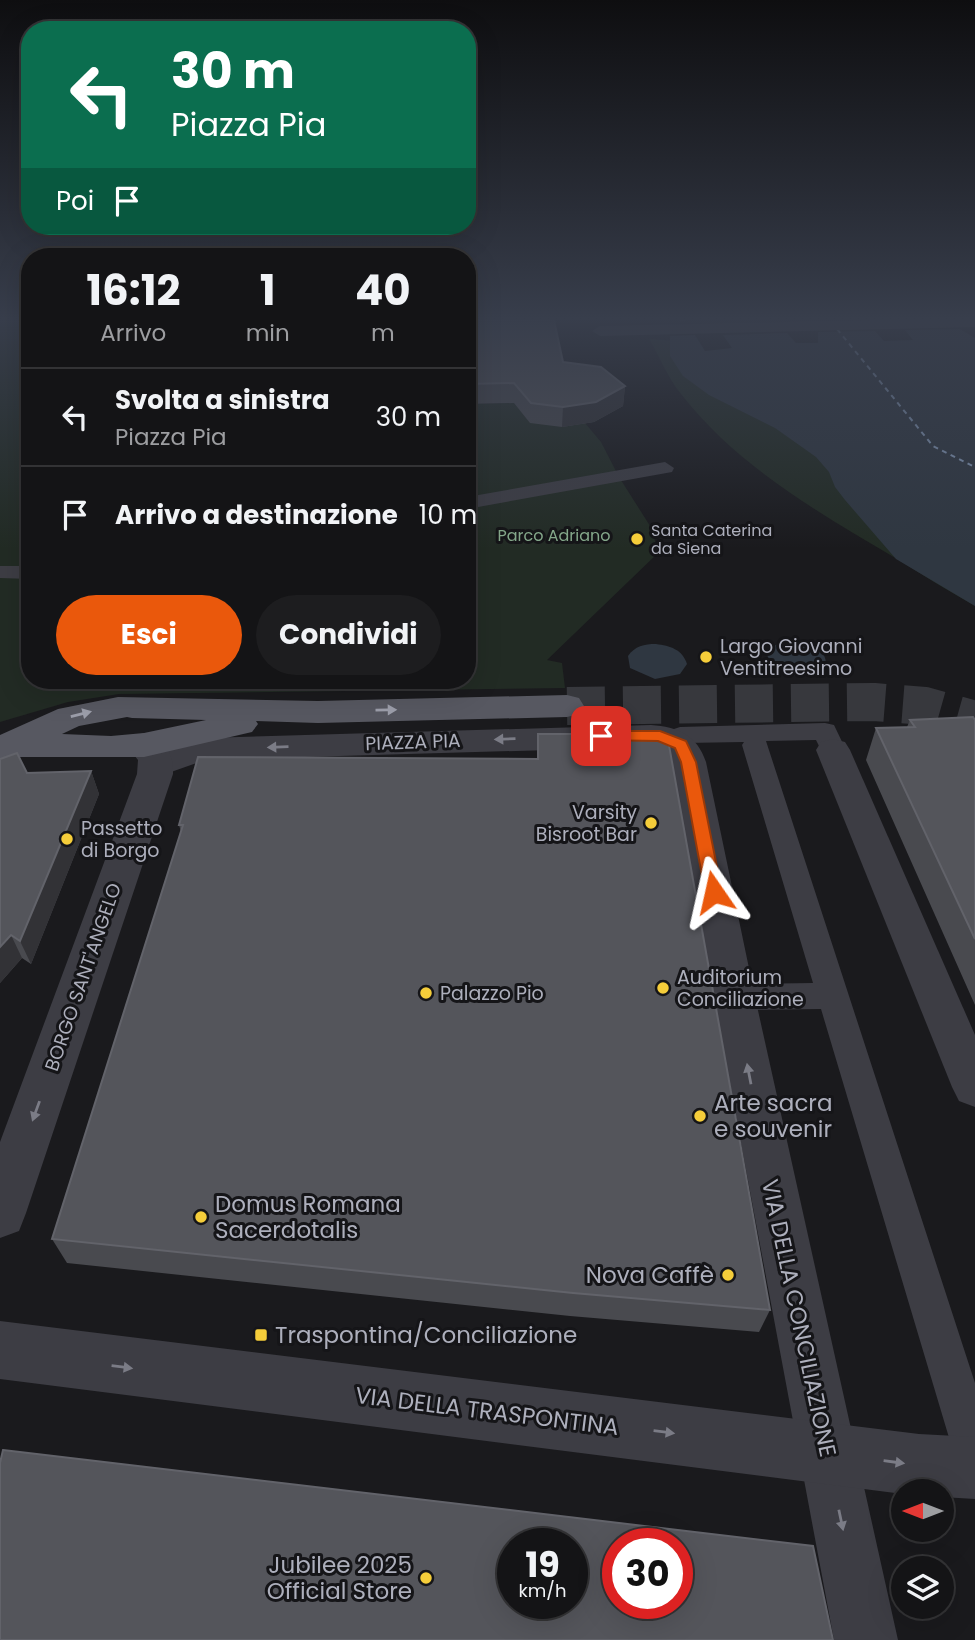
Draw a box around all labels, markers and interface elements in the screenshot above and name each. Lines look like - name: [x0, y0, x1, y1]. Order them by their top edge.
- text: 30 m: [171, 37, 295, 105]
- icon: left: [56, 49, 147, 140]
- text: Piazza Pia: [171, 102, 326, 147]
- icon: arrive: [108, 182, 146, 220]
- text: Poi: [56, 183, 94, 219]
- text: 16:12: [86, 261, 180, 320]
- text: 1: [260, 261, 276, 320]
- text: 40: [355, 261, 411, 320]
- text: Arrivo: [100, 317, 166, 349]
- text: min: [246, 317, 290, 349]
- text: m: [371, 317, 395, 349]
- text: Svolta a sinistra: [115, 382, 330, 418]
- icon: left: [56, 398, 94, 436]
- text: 30 m: [376, 399, 441, 435]
- text: Piazza Pia: [115, 421, 227, 453]
- icon: arrive: [56, 496, 94, 534]
- text: Arrivo a destinazione: [115, 497, 398, 533]
- text: 10 m: [419, 497, 477, 533]
- place label: Santa Caterina da Siena: [651, 519, 772, 560]
- park label: Parco Adriano: [497, 524, 611, 547]
- marker: Santa Caterina da Siena: [629, 531, 645, 547]
- button: Esci: [56, 595, 242, 675]
- button: Condividi: [256, 595, 441, 675]
- place label: Largo Giovanni Ventitreesimo: [720, 633, 862, 682]
- marker: Largo Giovanni Ventitreesimo: [698, 649, 714, 665]
- one-way arrow: [375, 705, 397, 716]
- pin: [571, 706, 631, 766]
- one-way arrow: [70, 708, 92, 719]
- icon: arrive: [582, 717, 620, 755]
- street label: PIAZZA PIA: [365, 727, 461, 757]
- one-way arrow: [494, 733, 516, 744]
- one-way arrow: [267, 741, 289, 752]
- place label: Varsity Bisroot Bar: [536, 799, 637, 848]
- place label: Passetto di Borgo: [81, 815, 162, 864]
- marker: Varsity Bisroot Bar: [643, 815, 659, 831]
- marker: Passetto di Borgo: [59, 831, 75, 847]
- position arrow: [677, 855, 751, 929]
- street label: BORGO SANT'ANGELO: [38, 879, 128, 1075]
- place label: Auditorium Conciliazione: [677, 964, 804, 1013]
- place label: Palazzo Pio: [440, 980, 544, 1007]
- marker: Auditorium Conciliazione: [655, 980, 671, 996]
- marker: Palazzo Pio: [418, 985, 434, 1001]
- one-way arrow: [744, 1063, 755, 1085]
- place label: Arte sacra e souvenir: [714, 1087, 833, 1145]
- one-way arrow: [30, 1100, 41, 1121]
- marker: Arte sacra e souvenir: [692, 1108, 708, 1124]
- street label: VIA DELLA CONCILIAZIONE: [754, 1176, 844, 1460]
- place label: Domus Romana Sacerdotalis: [215, 1188, 401, 1246]
- marker: Domus Romana Sacerdotalis: [193, 1209, 209, 1225]
- place label: Nova Caffè: [586, 1259, 714, 1291]
- marker: Nova Caffè: [720, 1267, 736, 1283]
- place label: Traspontina/Conciliazione: [275, 1319, 577, 1351]
- marker: Traspontina/Conciliazione: [253, 1327, 269, 1343]
- one-way arrow: [111, 1361, 133, 1372]
- street label: VIA DELLA TRASPONTINA: [353, 1379, 621, 1443]
- one-way arrow: [653, 1427, 675, 1438]
- one-way arrow: [884, 1456, 906, 1467]
- north arrow: [891, 1479, 954, 1542]
- map controls: [891, 1479, 954, 1619]
- one-way arrow: [835, 1509, 846, 1531]
- speed limit sign: 30: [602, 1528, 693, 1619]
- text: 19: [525, 1540, 560, 1589]
- place label: Jubilee 2025 Official Store: [267, 1549, 412, 1607]
- button: layers: [891, 1556, 954, 1619]
- marker: Jubilee 2025 Official Store: [418, 1570, 434, 1586]
- text: km/h: [519, 1578, 566, 1603]

